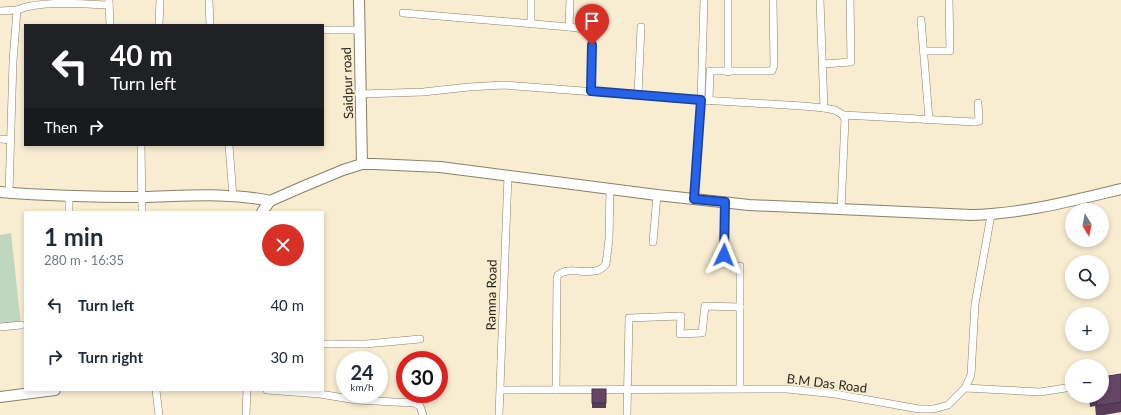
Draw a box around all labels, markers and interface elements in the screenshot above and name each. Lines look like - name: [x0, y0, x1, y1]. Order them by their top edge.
- pin: [575, 4, 609, 45]
- icon: arrive: [581, 10, 603, 32]
- text: 40 m: [110, 38, 173, 72]
- icon: left: [44, 40, 96, 92]
- street label: Saidpur road: [338, 47, 356, 119]
- text: Turn left: [110, 72, 176, 94]
- icon: right: [85, 116, 107, 138]
- text: Then: [44, 118, 77, 136]
- north arrow: [1065, 203, 1109, 247]
- map controls: [1065, 203, 1109, 403]
- text: 1 min: [44, 222, 104, 251]
- button: close: [262, 224, 304, 266]
- position arrow: [703, 234, 745, 276]
- text: 280 m · 16:35: [44, 252, 124, 268]
- button: search: [1065, 255, 1109, 299]
- street label: Ramna Road: [482, 259, 500, 331]
- icon: left: [44, 294, 66, 316]
- text: Turn left: [78, 296, 134, 314]
- text: 40 m: [270, 296, 304, 314]
- button: +: [1065, 307, 1109, 351]
- icon: right: [44, 346, 66, 368]
- text: Turn right: [78, 348, 143, 366]
- text: 30 m: [270, 348, 304, 366]
- speed limit sign: 30: [396, 351, 448, 403]
- button: −: [1065, 359, 1109, 403]
- text: 24: [350, 360, 374, 384]
- street label: B.M Das Road: [786, 370, 868, 396]
- text: km/h: [350, 381, 374, 393]

